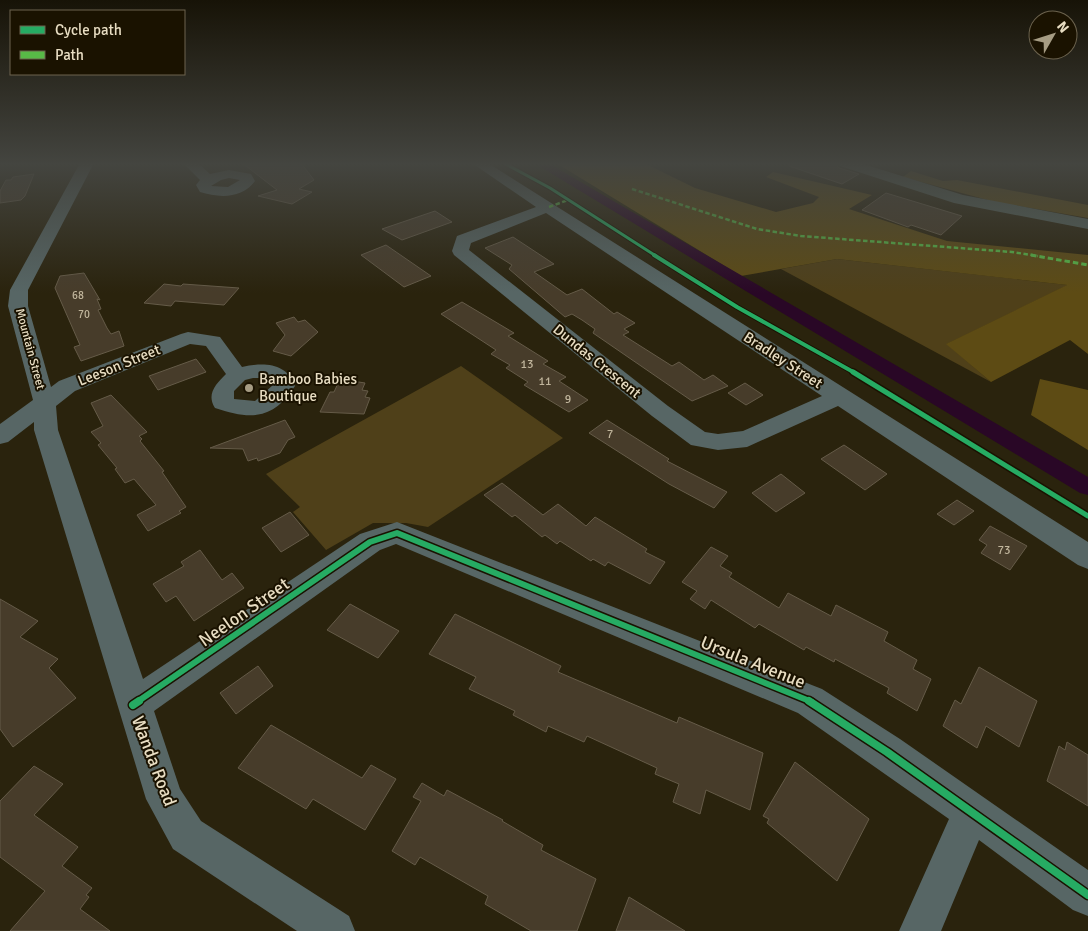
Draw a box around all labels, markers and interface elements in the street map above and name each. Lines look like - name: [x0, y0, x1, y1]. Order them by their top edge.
- legend: [10, 10, 185, 75]
- north arrow: [1028, 10, 1078, 60]
- text: N: [1053, 18, 1072, 36]
- text: Cycle path: [55, 21, 122, 39]
- text: Path: [55, 46, 84, 64]
- house number: 68: [72, 289, 84, 302]
- street label: Mountain Street: [12, 307, 48, 391]
- house number: 70: [78, 308, 90, 321]
- street label: Dundas Crescent: [549, 320, 645, 402]
- street label: Bradley Street: [740, 328, 826, 392]
- street label: Leeson Street: [75, 340, 163, 390]
- house number: 13: [521, 357, 533, 372]
- place label: Bamboo Babies Boutique: [259, 370, 358, 405]
- house number: 11: [539, 374, 551, 389]
- marker: Bamboo Babies Boutique: [243, 382, 255, 394]
- house number: 9: [565, 392, 571, 407]
- house number: 7: [607, 427, 613, 442]
- house number: 73: [998, 543, 1010, 558]
- street label: Neelon Street: [195, 573, 293, 651]
- street label: Ursula Avenue: [697, 631, 809, 693]
- street label: Wanda Road: [127, 713, 181, 809]

